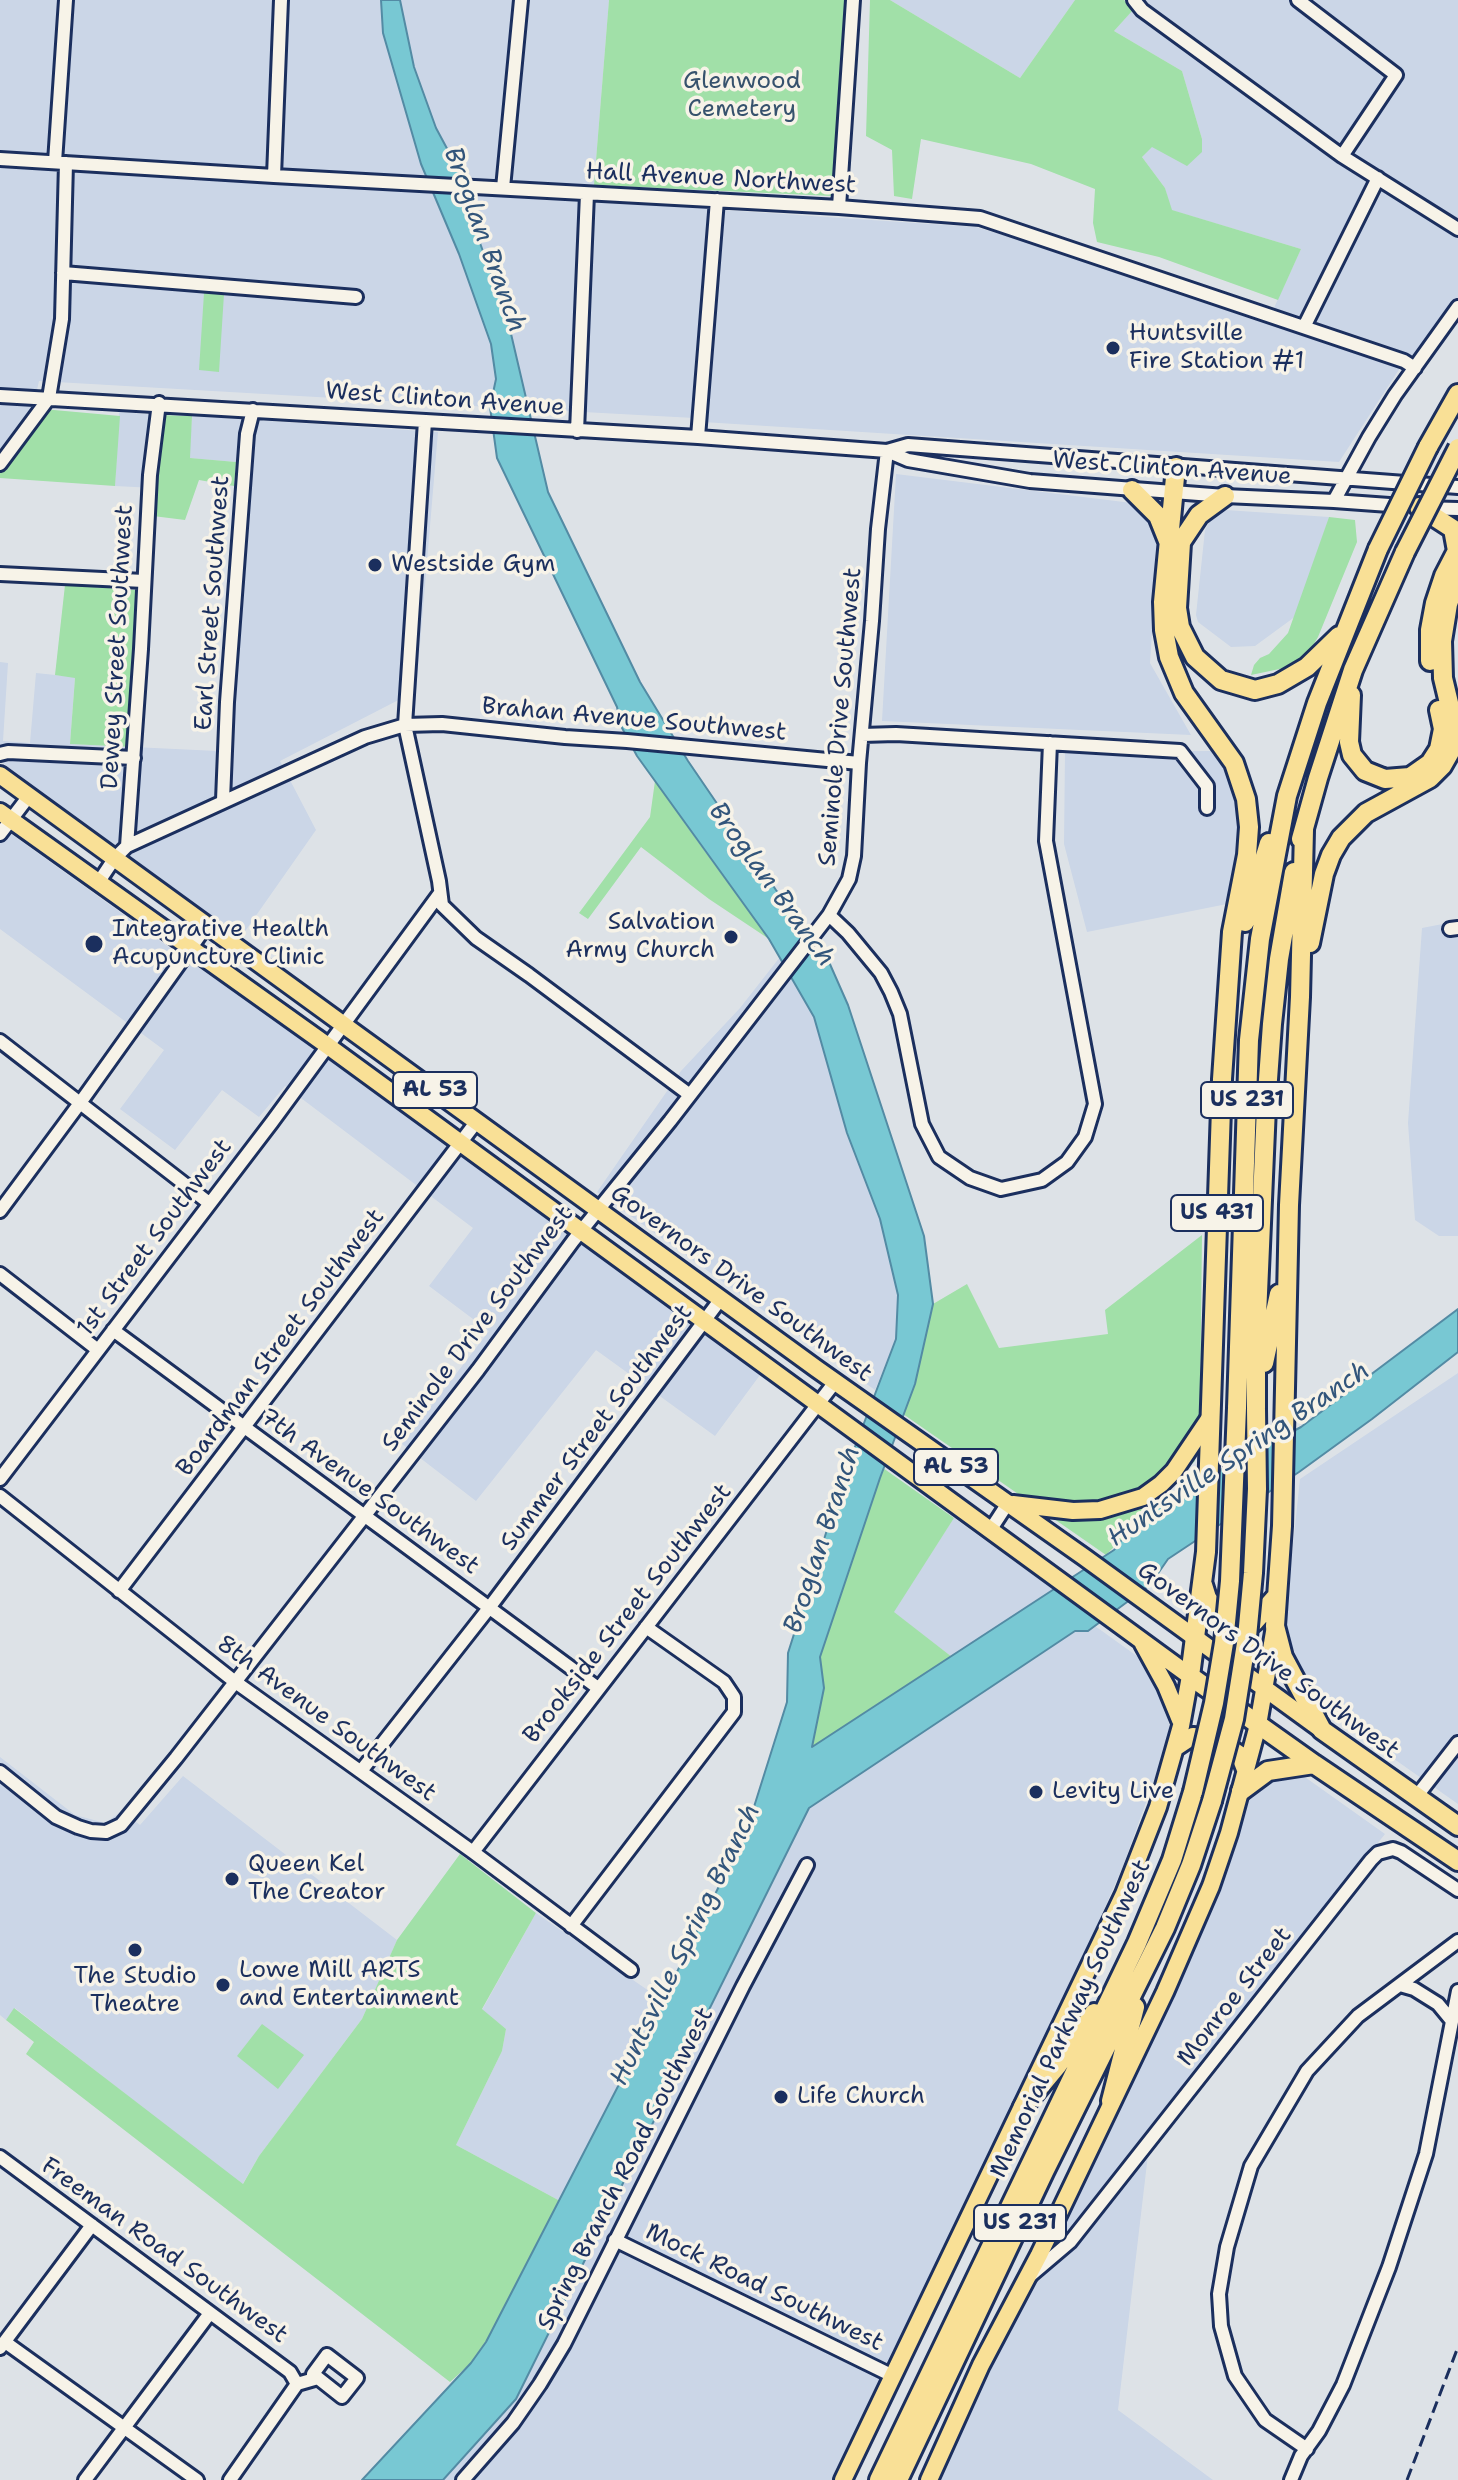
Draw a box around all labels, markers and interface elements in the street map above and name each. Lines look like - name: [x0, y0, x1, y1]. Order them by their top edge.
- park label: Glenwood Cemetery: [683, 68, 801, 124]
- water label: Broglan Branch: [436, 143, 532, 337]
- street label: Hall Avenue Northwest: [585, 158, 857, 200]
- place label: Huntsville Fire Station #1: [1129, 320, 1305, 376]
- marker: Huntsville Fire Station #1: [1104, 339, 1122, 357]
- street label: West Clinton Avenue: [324, 377, 566, 423]
- street label: West Clinton Avenue: [1051, 446, 1293, 492]
- street label: Earl Street Southwest: [190, 475, 236, 731]
- street label: Dewey Street Southwest: [96, 504, 140, 790]
- place label: Westside Gym: [391, 551, 555, 579]
- marker: Westside Gym: [366, 556, 384, 574]
- street label: Seminole Drive Southwest: [814, 566, 868, 868]
- street label: Brahan Avenue Southwest: [481, 692, 787, 748]
- water label: Broglan Branch: [701, 797, 841, 973]
- place label: Salvation Army Church: [565, 909, 715, 965]
- place label: Integrative Health Acupuncture Clinic: [112, 916, 329, 972]
- marker: Salvation Army Church: [722, 928, 740, 946]
- marker: Integrative Health Acupuncture Clinic: [83, 933, 105, 955]
- road number: AL 53: [393, 1072, 477, 1108]
- road number: US 231: [1201, 1082, 1293, 1118]
- street label: 1st Street Southwest: [71, 1134, 239, 1342]
- street label: Governors Drive Southwest: [605, 1179, 877, 1389]
- road number: US 431: [1171, 1195, 1263, 1231]
- street label: Seminole Drive Southwest: [376, 1201, 580, 1457]
- street label: Boardman Street Southwest: [171, 1204, 391, 1482]
- street label: Summer Street Southwest: [495, 1299, 699, 1557]
- water label: Huntsville Spring Branch: [1102, 1356, 1376, 1554]
- street label: 7th Avenue Southwest: [254, 1403, 484, 1581]
- water label: Broglan Branch: [778, 1442, 868, 1638]
- road number: AL 53: [914, 1449, 998, 1485]
- street label: Brookside Street Southwest: [518, 1478, 738, 1750]
- street label: Governors Drive Southwest: [1132, 1556, 1404, 1766]
- street label: 8th Avenue Southwest: [211, 1630, 441, 1808]
- place label: Levity Live: [1052, 1778, 1174, 1806]
- marker: Levity Live: [1027, 1783, 1045, 1801]
- water label: Huntsville Spring Branch: [604, 1799, 768, 2091]
- place label: Queen Kel The Creator: [248, 1851, 385, 1907]
- street label: Memorial Parkway Southwest: [984, 1855, 1158, 2183]
- marker: Queen Kel The Creator: [223, 1870, 241, 1888]
- street label: Monroe Street: [1172, 1922, 1298, 2072]
- marker: The Studio Theatre: [126, 1941, 144, 1959]
- place label: Lowe Mill ARTS and Entertainment: [239, 1957, 459, 2013]
- place label: The Studio Theatre: [73, 1963, 197, 2019]
- marker: Lowe Mill ARTS and Entertainment: [214, 1976, 232, 1994]
- street label: Spring Branch Road Southwest: [532, 2003, 720, 2335]
- place label: Life Church: [797, 2083, 925, 2111]
- marker: Life Church: [772, 2088, 790, 2106]
- street label: Freeman Road Southwest: [35, 2152, 293, 2350]
- road number: US 231: [974, 2205, 1066, 2241]
- street label: Mock Road Southwest: [640, 2218, 888, 2358]

